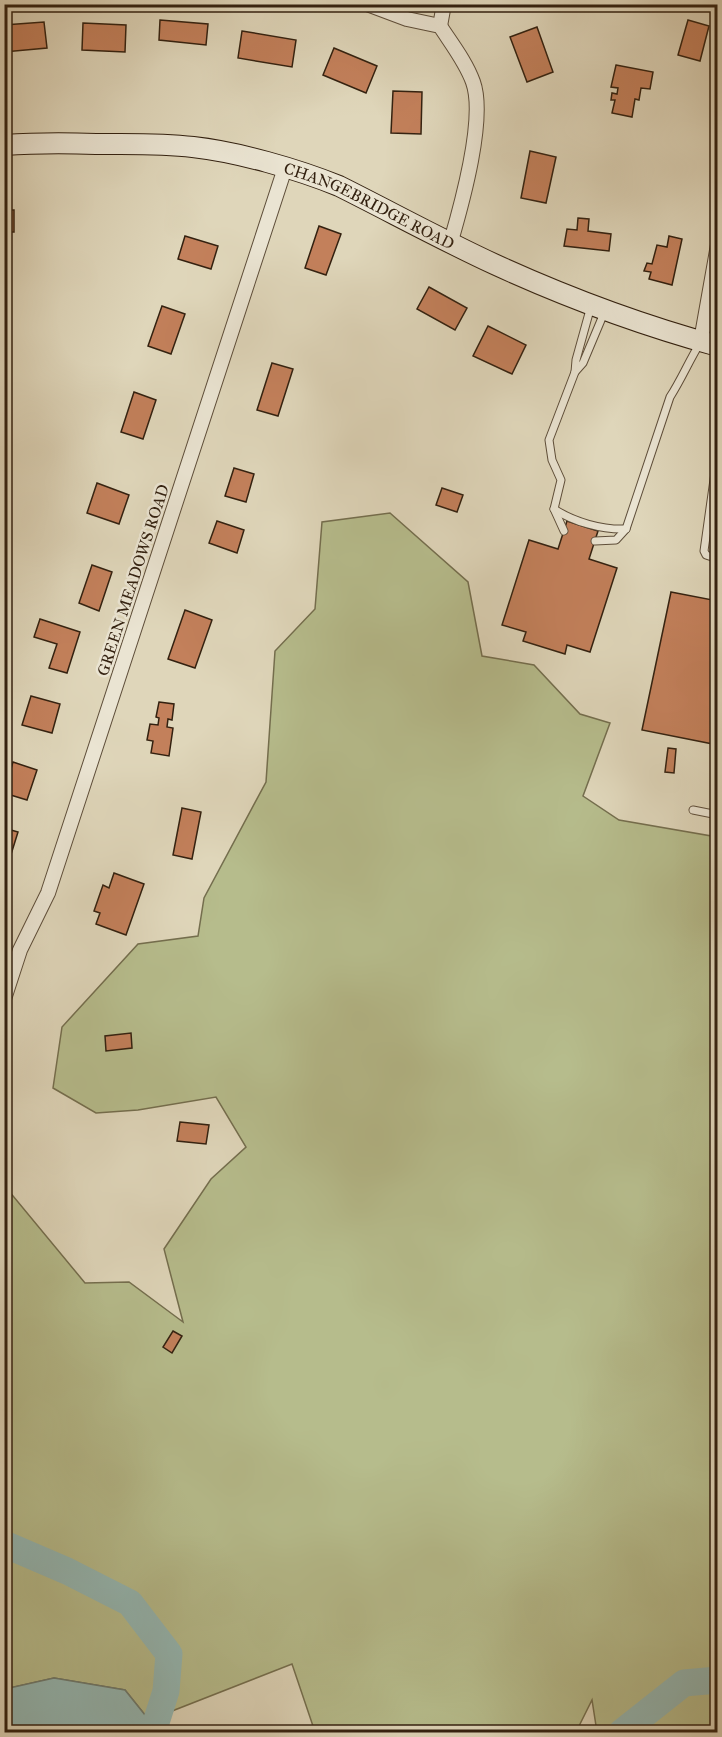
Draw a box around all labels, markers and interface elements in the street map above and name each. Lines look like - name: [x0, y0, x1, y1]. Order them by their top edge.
- street label: CHANGEBRIDGE ROAD: [282, 158, 458, 253]
- street label: GREEN MEADOWS ROAD: [93, 482, 173, 678]

